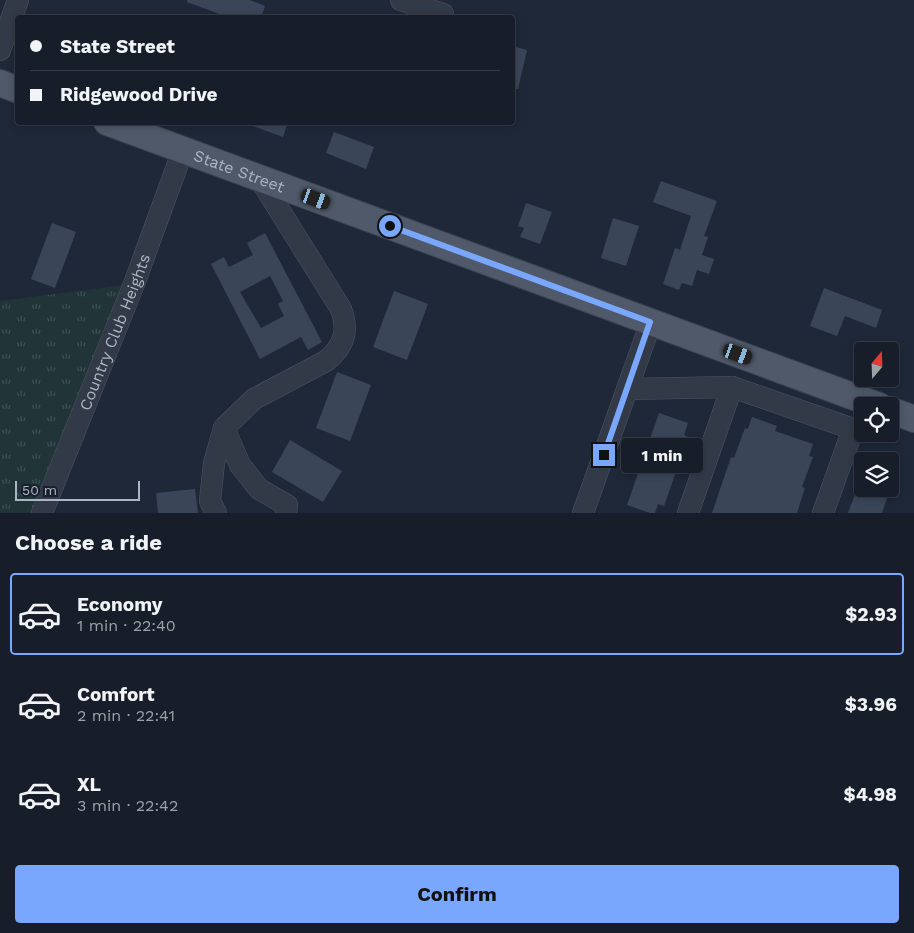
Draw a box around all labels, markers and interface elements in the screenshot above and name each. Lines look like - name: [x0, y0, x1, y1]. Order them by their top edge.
- text: State Street: [60, 35, 175, 58]
- text: Ridgewood Drive: [60, 83, 218, 106]
- street label: State Street: [191, 146, 287, 197]
- car: [299, 187, 332, 211]
- route start: [379, 215, 401, 237]
- street label: Country Club Heights: [75, 251, 154, 413]
- car: [721, 342, 754, 366]
- north arrow: [854, 342, 899, 388]
- map controls: [854, 342, 899, 497]
- button: locate: [854, 397, 899, 442]
- callout: 1 min: [622, 438, 704, 472]
- route end: [593, 444, 615, 466]
- text: 1 min: [641, 446, 683, 465]
- button: layers: [854, 452, 899, 497]
- scale bar: [15, 478, 140, 501]
- text: 50 m: [22, 482, 57, 498]
- text: Choose a ride: [15, 530, 162, 555]
- icon: car: [17, 592, 62, 637]
- text: Economy: [77, 593, 162, 616]
- text: $2.93: [845, 603, 897, 626]
- text: 1 min · 22:40: [77, 616, 176, 635]
- icon: car: [17, 682, 62, 727]
- text: Comfort: [77, 683, 155, 706]
- text: $3.96: [845, 693, 897, 716]
- text: 2 min · 22:41: [77, 706, 175, 725]
- icon: car: [17, 772, 62, 817]
- text: XL: [77, 773, 101, 796]
- text: $4.98: [844, 783, 897, 806]
- text: 3 min · 22:42: [77, 796, 178, 815]
- button: Confirm: [15, 865, 899, 923]

